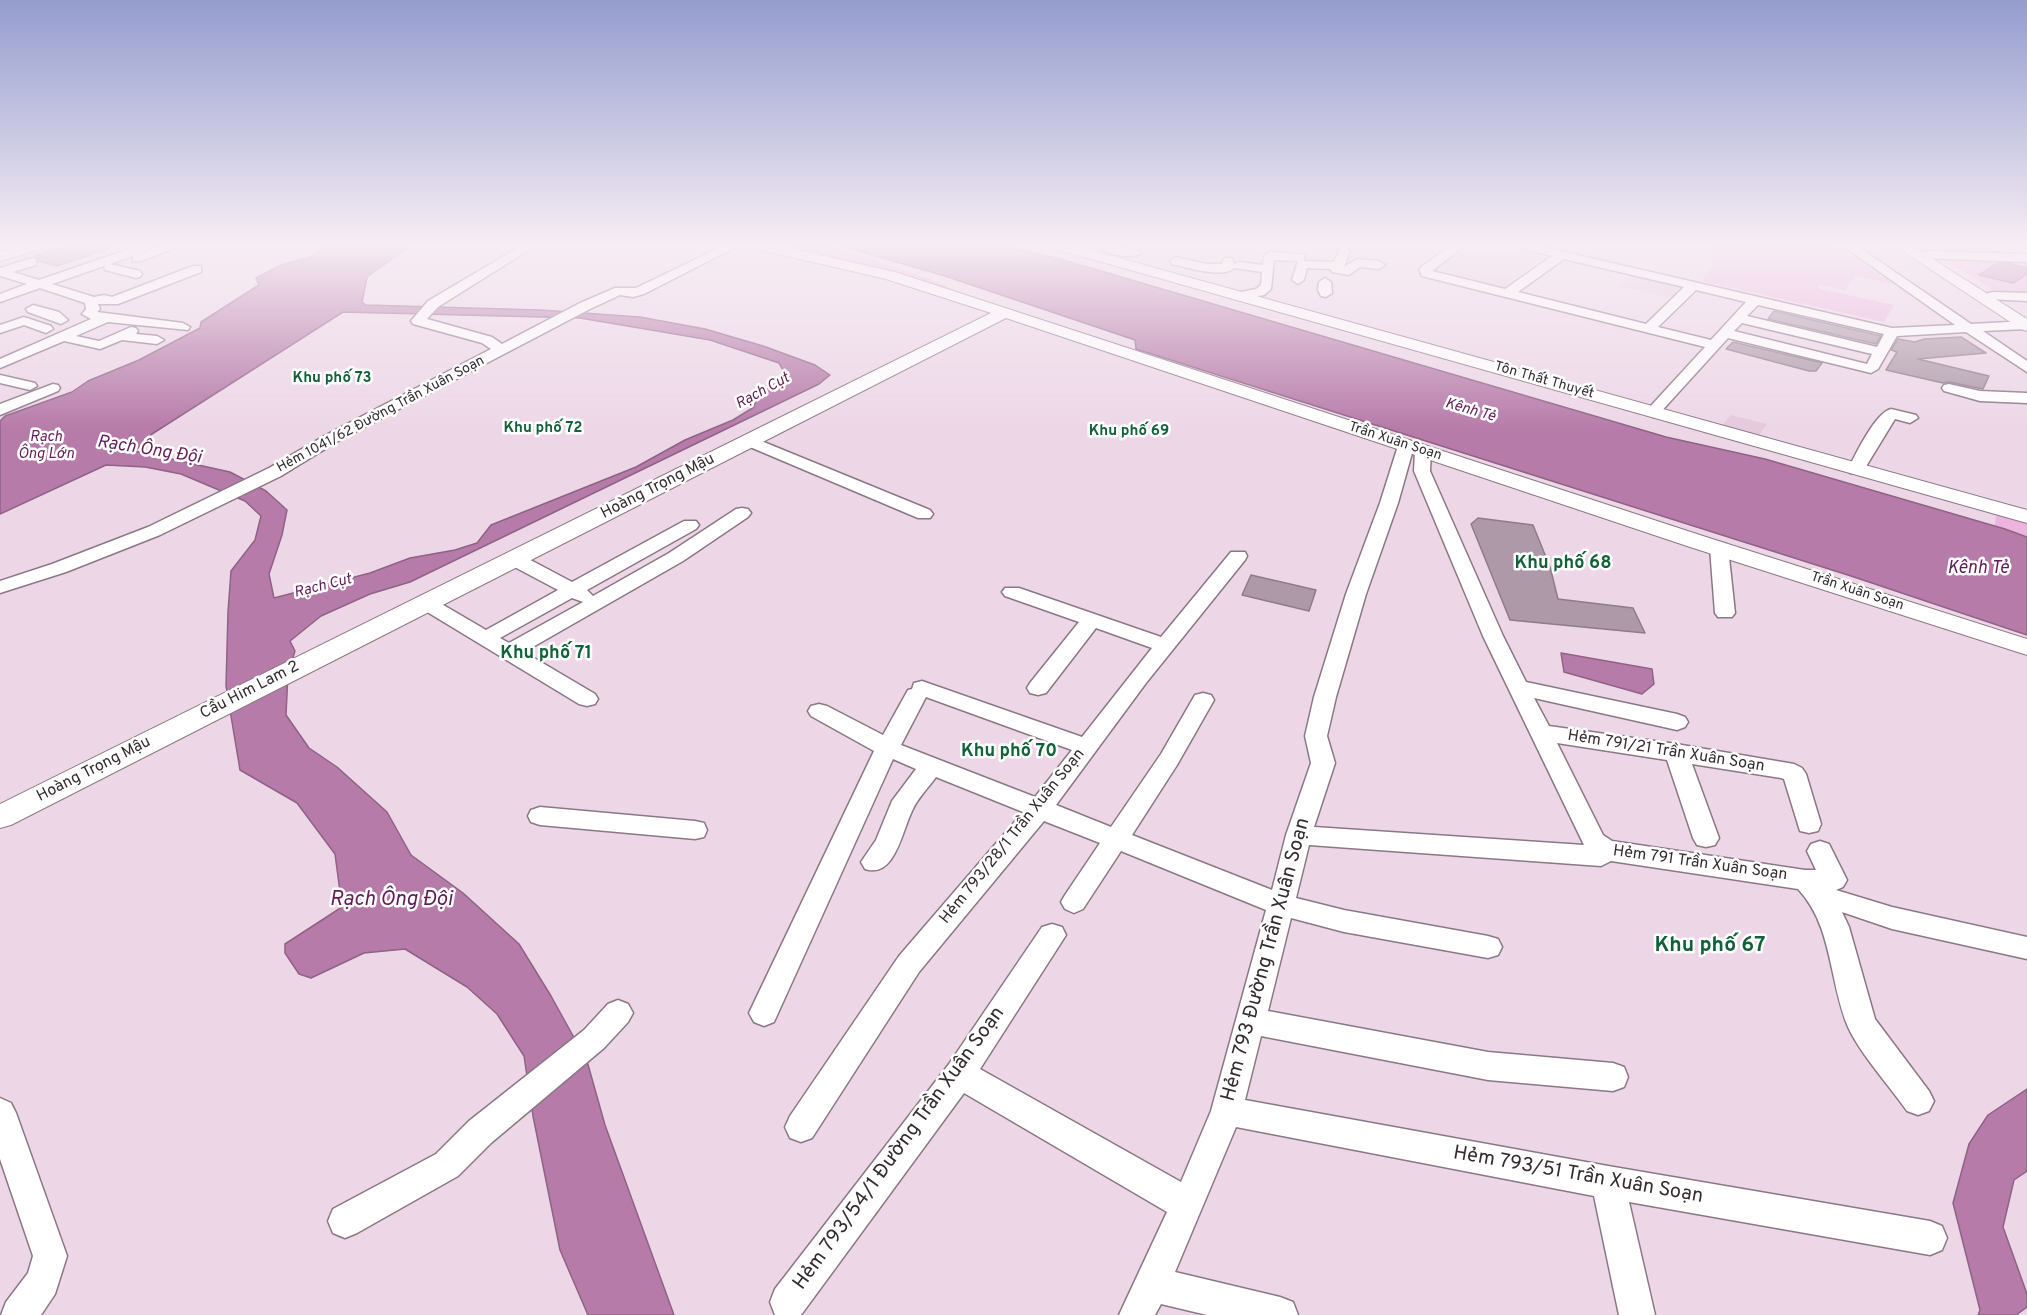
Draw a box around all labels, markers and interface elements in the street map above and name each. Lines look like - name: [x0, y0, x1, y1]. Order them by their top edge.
- street label: Hẻm 1041/62 Đường Trần Xuân Soạn: [274, 353, 488, 477]
- street label: Tôn Thất Thuyết: [1492, 359, 1596, 403]
- district label: Khu phố 73: [293, 370, 371, 388]
- water label: Rạch Cụt: [733, 370, 793, 414]
- water label: Kênh Tẻ: [1443, 395, 1497, 427]
- street label: Trần Xuân Soạn: [1346, 419, 1444, 465]
- district label: Khu phố 72: [503, 420, 583, 438]
- district label: Khu phố 69: [1089, 423, 1169, 441]
- water label: Rạch Ông Lớn: [18, 429, 74, 464]
- water label: Rạch Ông Đội: [95, 432, 203, 470]
- street label: Hoàng Trọng Mậu: [598, 450, 718, 524]
- district label: Khu phố 68: [1515, 553, 1611, 575]
- water label: Kênh Tẻ: [1947, 558, 2009, 580]
- street label: Trần Xuân Soạn: [1808, 569, 1906, 615]
- water label: Rạch Cụt: [292, 571, 354, 603]
- district label: Khu phố 71: [500, 643, 592, 665]
- street label: Cầu Him Lam 2: [197, 658, 303, 724]
- street label: Hẻm 791/21 Trần Xuân Soạn: [1566, 727, 1766, 777]
- street label: Hoàng Trọng Mậu: [34, 733, 154, 807]
- district label: Khu phố 70: [961, 741, 1057, 763]
- street label: Hẻm 793/28/1 Trần Xuân Soạn: [936, 746, 1090, 928]
- street label: Hẻm 793 Đường Trần Xuân Soạn: [1218, 816, 1316, 1104]
- street label: Hẻm 791 Trần Xuân Soạn: [1612, 842, 1788, 886]
- water label: Rạch Ông Đội: [330, 888, 452, 914]
- district label: Khu phố 67: [1654, 934, 1766, 960]
- street label: Hẻm 793/54/1 Đường Trần Xuân Soạn: [789, 1003, 1011, 1295]
- street label: Hẻm 793/51 Trần Xuân Soạn: [1451, 1142, 1705, 1210]

